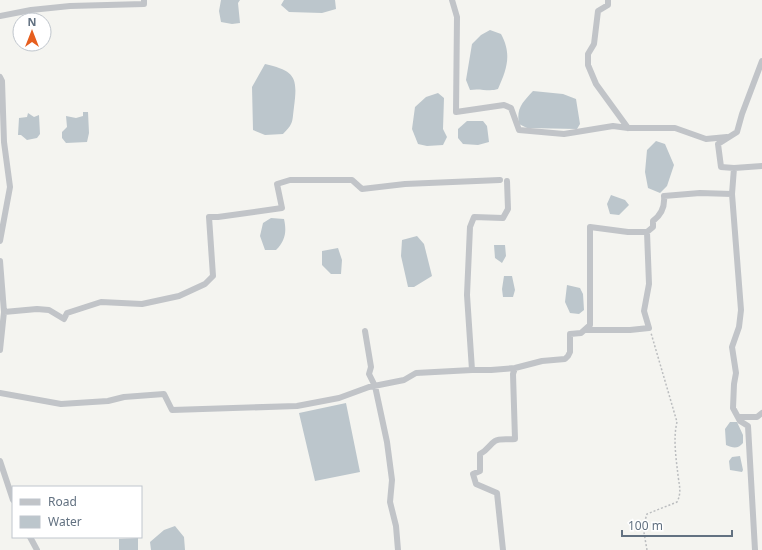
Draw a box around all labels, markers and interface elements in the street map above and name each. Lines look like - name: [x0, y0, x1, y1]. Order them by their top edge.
- north arrow: [12, 12, 52, 52]
- text: N: [28, 14, 36, 29]
- legend: [12, 486, 142, 538]
- text: Road: [48, 493, 77, 510]
- scale bar: [622, 512, 732, 538]
- text: Water: [48, 513, 82, 530]
- text: 100 m: [628, 517, 663, 534]

